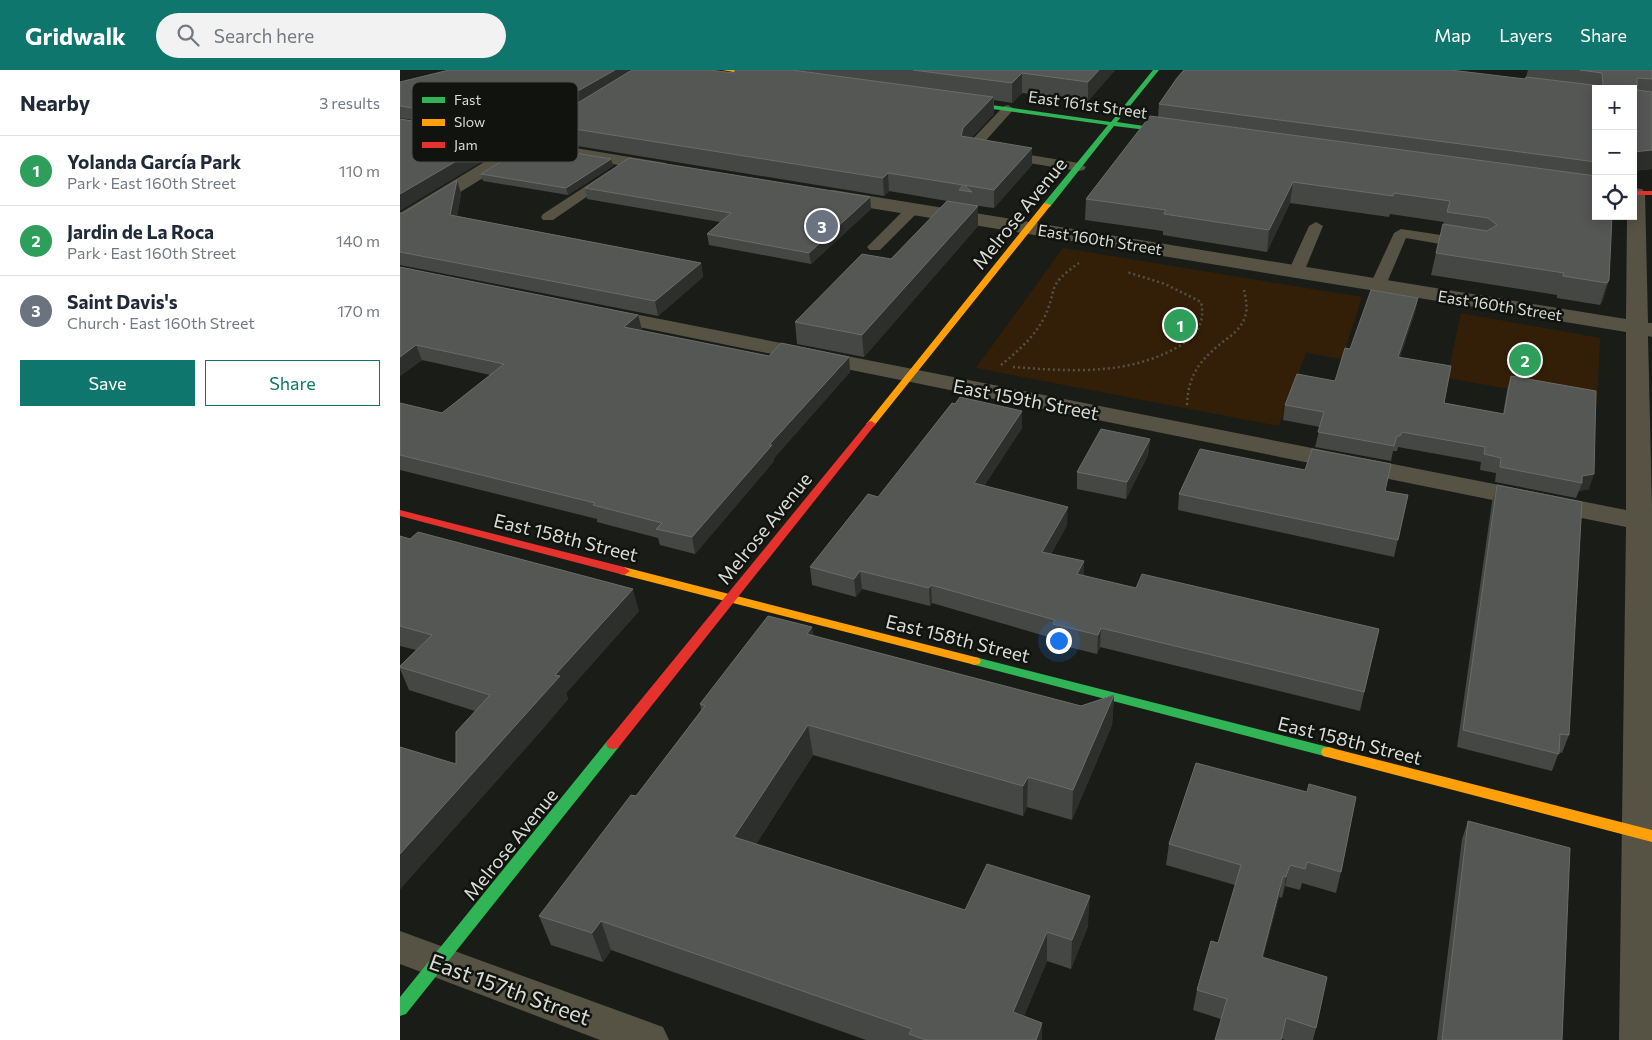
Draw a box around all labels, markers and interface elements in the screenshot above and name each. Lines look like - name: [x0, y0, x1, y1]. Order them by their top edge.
- search box: [156, 13, 506, 58]
- text: Gridwalk: [25, 21, 126, 50]
- icon: search: [174, 21, 202, 49]
- text: Search here: [214, 24, 314, 47]
- text: Map: [1434, 24, 1471, 46]
- text: Layers: [1499, 24, 1552, 46]
- text: Share: [1580, 24, 1627, 46]
- legend: [412, 82, 578, 162]
- map controls: [1592, 85, 1637, 220]
- button: +: [1592, 85, 1637, 130]
- street label: East 161st Street: [1027, 86, 1149, 122]
- text: Nearby: [20, 90, 90, 115]
- text: Fast: [454, 91, 481, 108]
- text: 3 results: [319, 93, 380, 112]
- text: Slow: [454, 113, 485, 130]
- button: −: [1592, 130, 1637, 175]
- text: Jam: [454, 136, 478, 153]
- text: Yolanda García Park: [67, 150, 241, 173]
- street label: Melrose Avenue: [967, 153, 1071, 273]
- text: 1: [32, 161, 40, 180]
- text: 110 m: [339, 161, 380, 180]
- text: Park · East 160th Street: [67, 173, 236, 192]
- button: locate: [1592, 175, 1637, 220]
- pin: 3: [806, 207, 838, 245]
- text: Jardin de La Roca: [67, 220, 214, 243]
- street label: East 160th Street: [1036, 220, 1164, 258]
- text: 2: [31, 231, 41, 250]
- text: 140 m: [336, 231, 380, 250]
- text: Park · East 160th Street: [67, 243, 236, 262]
- street label: East 160th Street: [1436, 286, 1564, 324]
- text: Saint Davis's: [67, 290, 178, 313]
- text: 3: [31, 301, 41, 320]
- text: 170 m: [337, 301, 380, 320]
- pin: 1: [1164, 306, 1196, 344]
- text: Church · East 160th Street: [67, 313, 255, 332]
- pin: 2: [1509, 341, 1541, 379]
- button: Save: [20, 360, 195, 406]
- button: Share: [205, 360, 380, 406]
- street label: East 159th Street: [951, 374, 1101, 424]
- street label: Melrose Avenue: [712, 468, 816, 588]
- street label: East 158th Street: [491, 508, 641, 566]
- street label: East 158th Street: [883, 609, 1033, 667]
- your location: [1046, 628, 1072, 654]
- street label: East 158th Street: [1275, 711, 1425, 769]
- street label: Melrose Avenue: [458, 784, 562, 904]
- street label: East 157th Street: [426, 947, 594, 1031]

